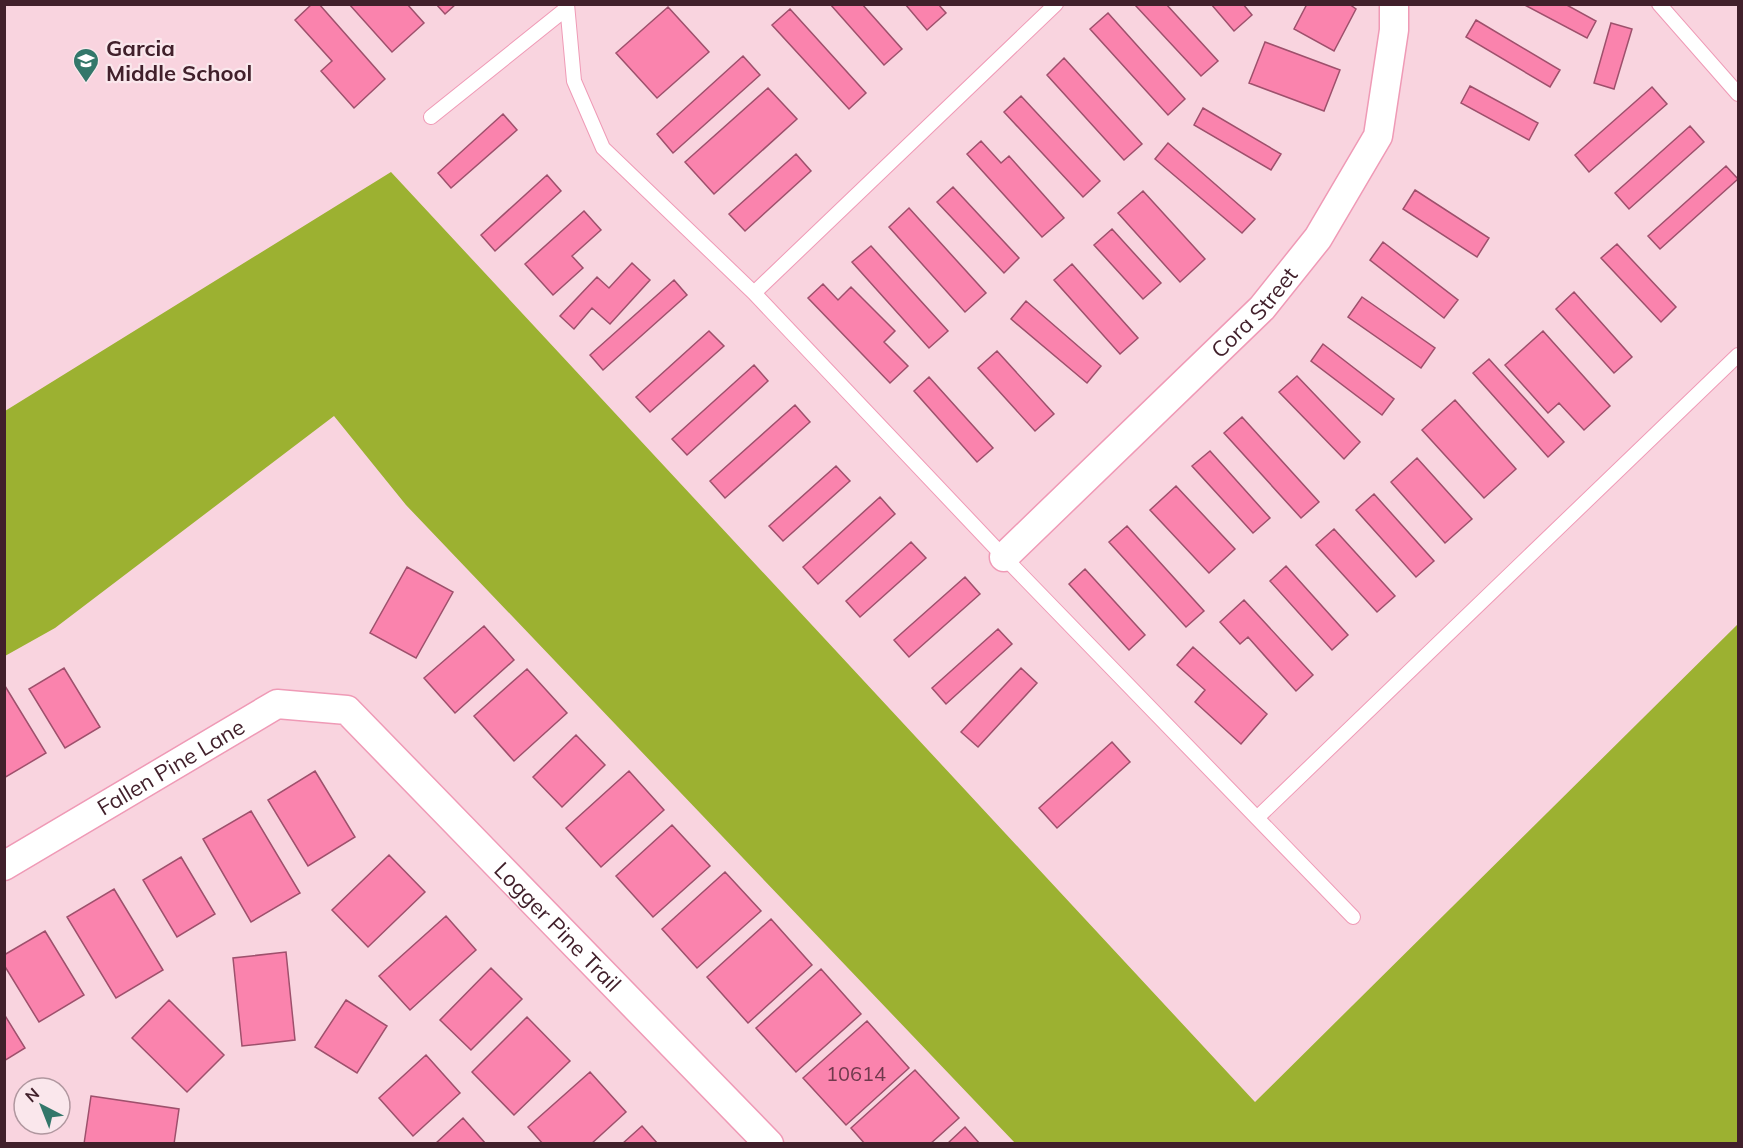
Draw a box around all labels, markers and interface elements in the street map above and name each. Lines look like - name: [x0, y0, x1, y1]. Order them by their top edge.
- place label: Garcia Middle School: [106, 34, 252, 87]
- school or university icon: Garcia Middle School: [71, 46, 101, 84]
- street label: Cora Street: [1205, 261, 1304, 364]
- street label: Fallen Pine Lane: [92, 712, 250, 822]
- street label: Logger Pine Trail: [488, 856, 627, 997]
- house number: 10614: [826, 1061, 886, 1086]
- north arrow: [12, 1076, 72, 1136]
- text: N: [21, 1083, 43, 1106]

